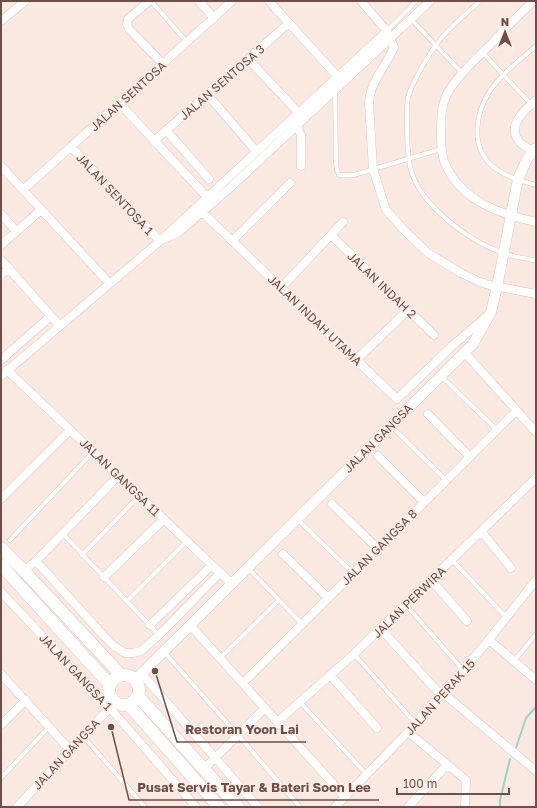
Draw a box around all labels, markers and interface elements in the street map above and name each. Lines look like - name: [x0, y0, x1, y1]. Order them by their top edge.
- north arrow: [485, 12, 525, 52]
- text: N: [501, 15, 509, 28]
- street label: JALAN SENTOSA 3: [177, 41, 267, 123]
- street label: JALAN SENTOSA: [87, 58, 169, 134]
- street label: JALAN SENTOSA 1: [73, 150, 157, 238]
- street label: JALAN INDAH 2: [344, 248, 420, 322]
- street label: JALAN INDAH UTAMA: [265, 271, 365, 369]
- street label: JALAN GANGSA: [340, 400, 416, 476]
- street label: JALAN GANGSA 11: [77, 435, 163, 519]
- street label: JALAN GANGSA 8: [338, 506, 420, 588]
- street label: JALAN PERWIRA: [369, 563, 449, 641]
- street label: JALAN GANGSA 1: [36, 630, 116, 714]
- street label: JALAN PERAK 15: [402, 656, 478, 738]
- street label: JALAN GANGSA: [29, 716, 103, 792]
- callout: Restoran Yoon Lai: [177, 717, 306, 742]
- text: Restoran Yoon Lai: [185, 721, 299, 737]
- scale bar: [397, 770, 509, 796]
- callout: Pusat Servis Tayar & Bateri Soon Lee: [129, 775, 379, 800]
- text: 100 m: [403, 776, 437, 791]
- text: Pusat Servis Tayar & Bateri Soon Lee: [137, 779, 371, 795]

